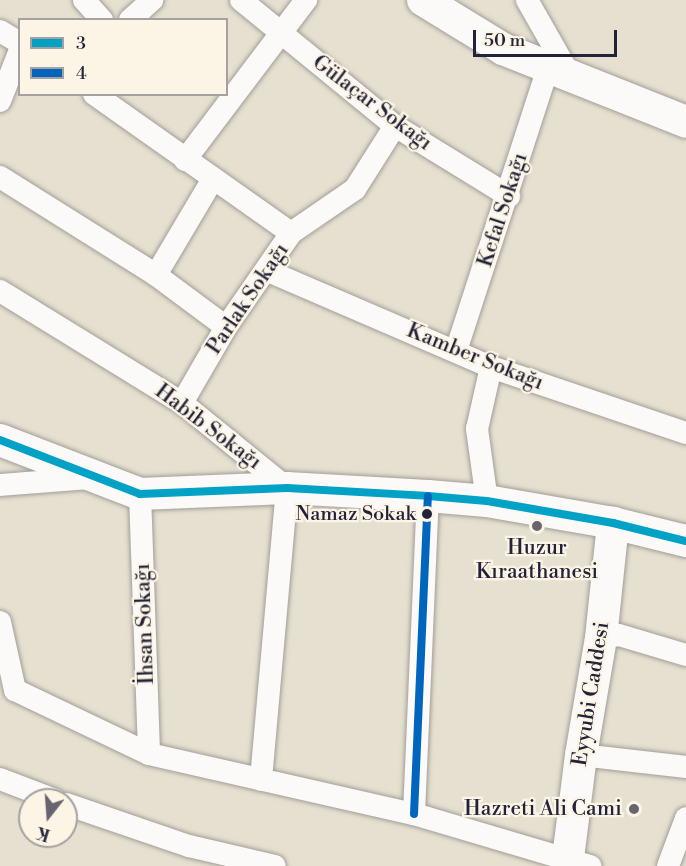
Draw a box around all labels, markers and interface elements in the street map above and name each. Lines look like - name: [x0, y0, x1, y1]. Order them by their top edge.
- legend: [18, 18, 228, 96]
- scale bar: [476, 18, 620, 56]
- text: 50 m: [484, 29, 525, 52]
- text: 3: [76, 32, 86, 55]
- street label: Gülaçar Sokağı: [307, 50, 437, 156]
- text: 4: [76, 62, 87, 85]
- street label: Kefal Sokağı: [473, 150, 533, 270]
- street label: Parlak Sokağı: [202, 239, 294, 359]
- street label: Kamber Sokağı: [403, 318, 547, 396]
- street label: Habib Sokağı: [150, 379, 266, 475]
- place label: Namaz Sokak: [296, 502, 416, 526]
- marker: Namaz Sokak: [421, 508, 433, 520]
- marker: Huzur Kıraathanesi: [530, 519, 544, 533]
- place label: Huzur Kıraathanesi: [476, 535, 598, 585]
- street label: İhsan Sokağı: [130, 563, 160, 685]
- street label: Eyyubi Caddesi: [567, 620, 615, 768]
- north arrow: [18, 788, 78, 848]
- place label: Hazreti Ali Cami: [464, 796, 622, 822]
- marker: Hazreti Ali Cami: [627, 802, 641, 816]
- text: K: [34, 822, 52, 845]

